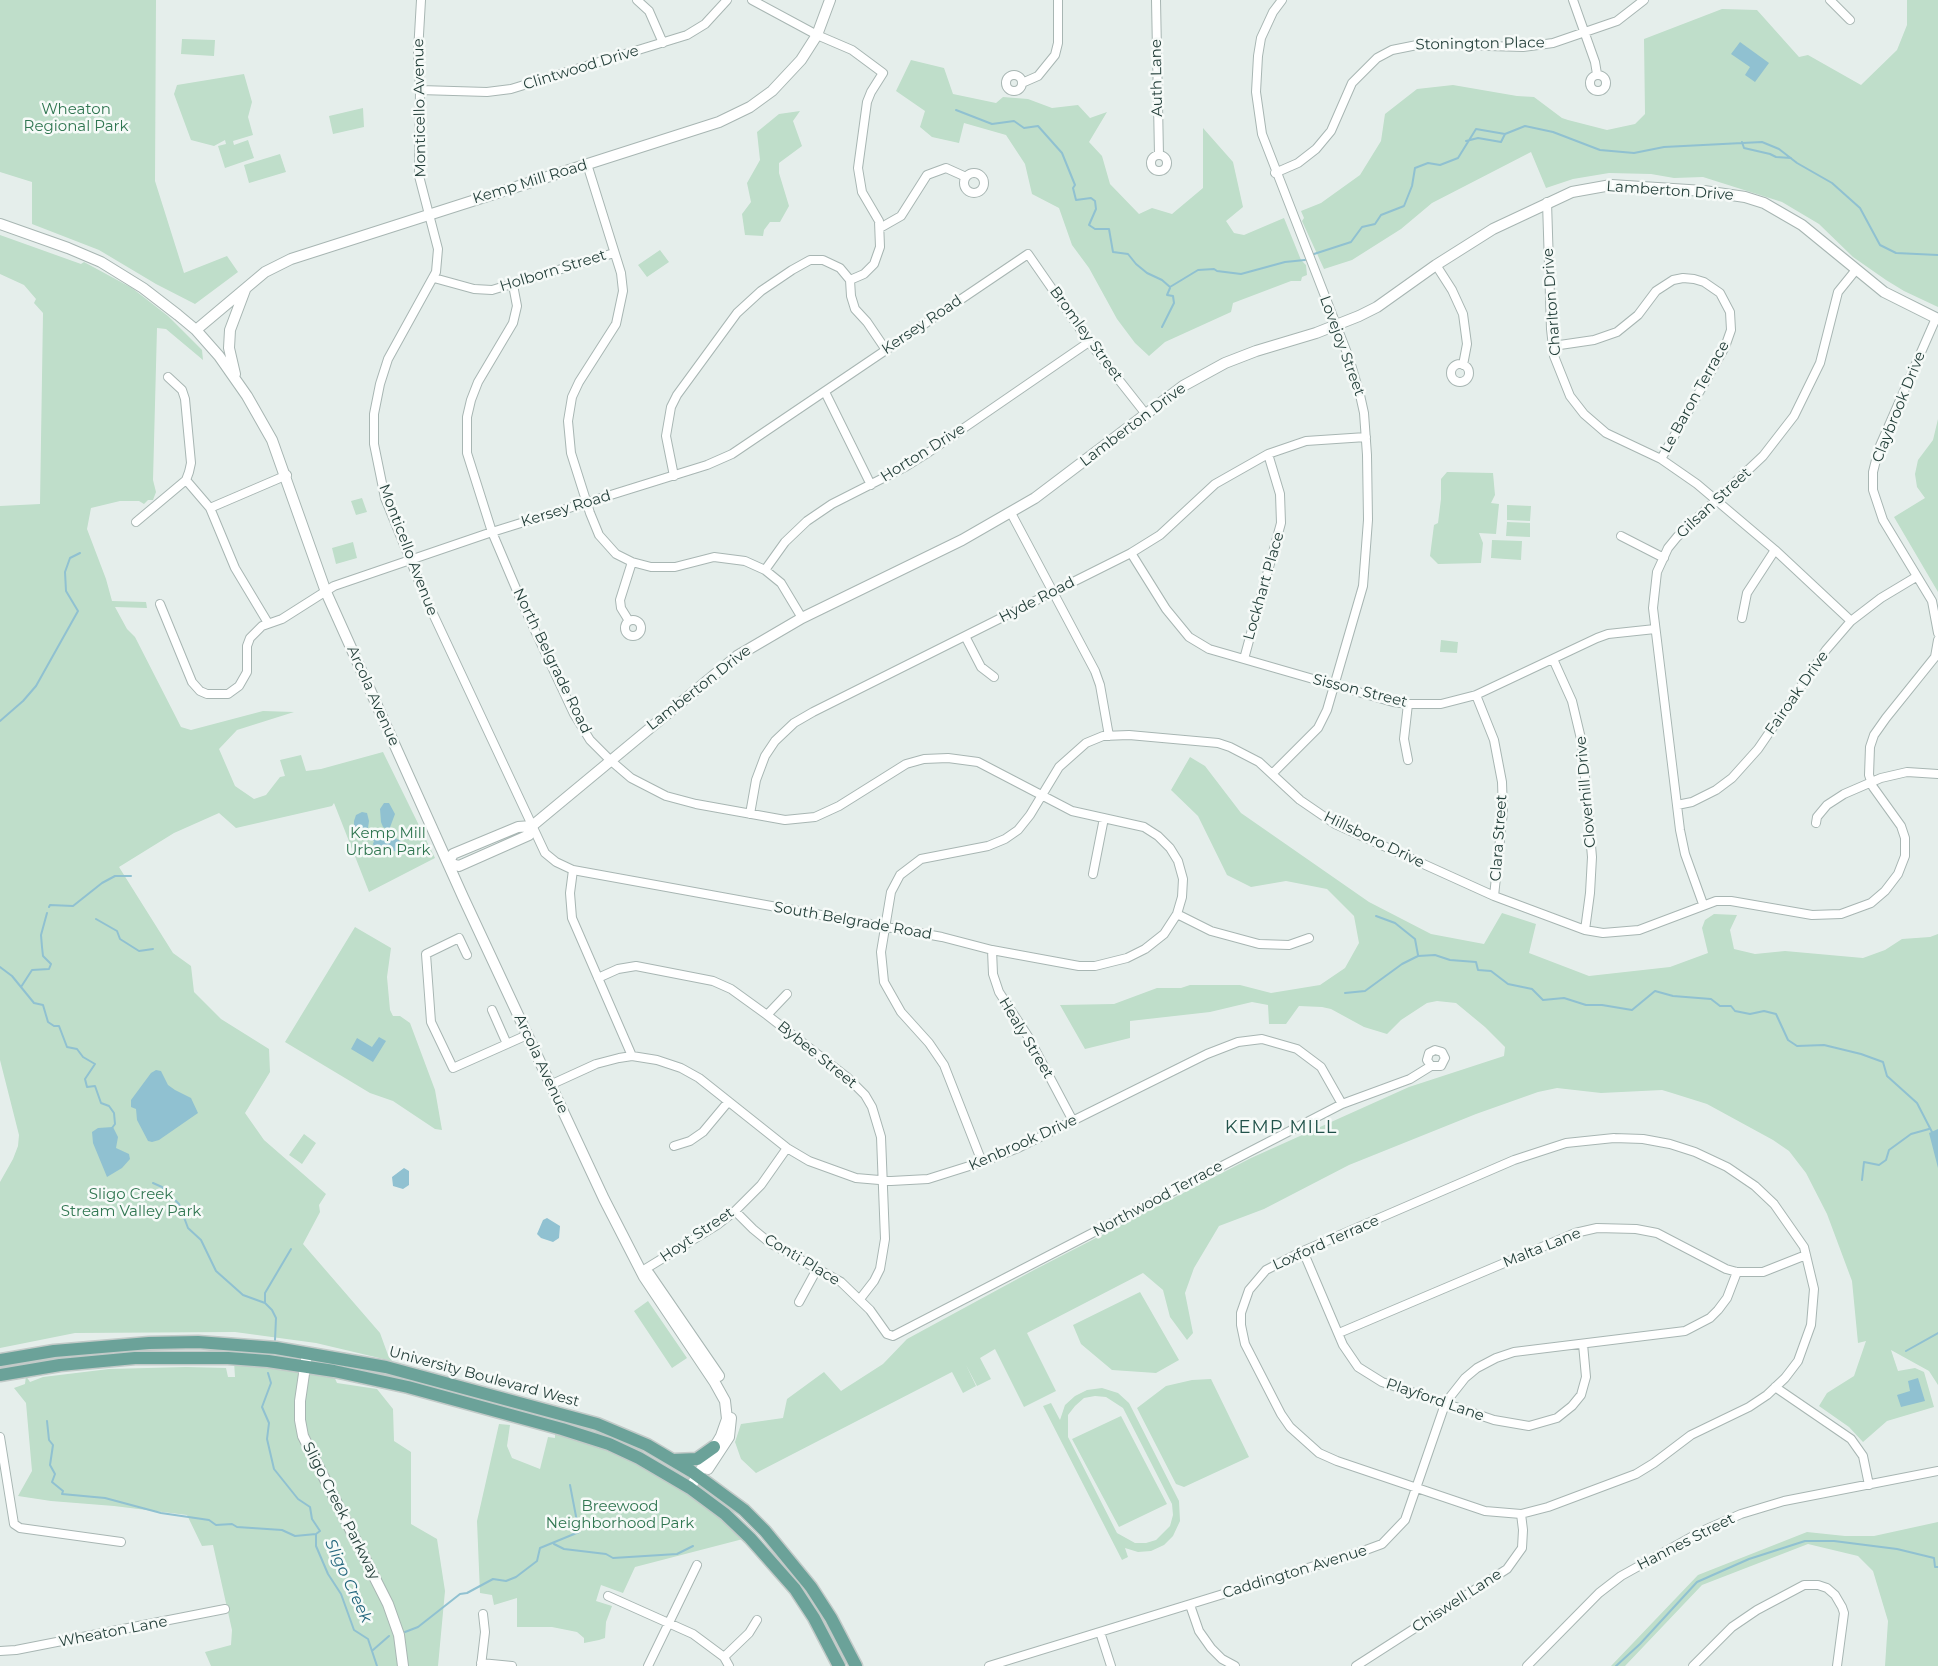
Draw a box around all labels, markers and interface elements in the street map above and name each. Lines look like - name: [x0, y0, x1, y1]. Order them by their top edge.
- street label: Stonington Place: [1415, 34, 1545, 54]
- street label: Monticello Avenue: [410, 38, 430, 178]
- street label: Auth Lane: [1147, 39, 1167, 117]
- street label: Clintwood Drive: [521, 42, 641, 94]
- park label: Wheaton Regional Park: [24, 101, 128, 136]
- street label: Kemp Mill Road: [470, 156, 590, 208]
- street label: Lamberton Drive: [1606, 178, 1734, 204]
- street label: Holborn Street: [498, 246, 608, 296]
- street label: Charlton Drive: [1539, 248, 1565, 356]
- street label: Bromley Street: [1046, 283, 1126, 385]
- street label: Kersey Road: [878, 292, 966, 358]
- street label: Lovejoy Street: [1316, 293, 1368, 399]
- street label: Le Baron Terrace: [1657, 338, 1733, 456]
- street label: Claybrook Drive: [1868, 349, 1930, 465]
- street label: Lamberton Drive: [1077, 379, 1189, 471]
- street label: Horton Drive: [877, 420, 969, 486]
- street label: Gilsan Street: [1673, 464, 1755, 542]
- street label: Monticello Avenue: [375, 482, 441, 618]
- street label: Kersey Road: [519, 487, 613, 531]
- street label: Lockhart Place: [1240, 530, 1288, 642]
- street label: Hyde Road: [996, 573, 1078, 627]
- street label: North Belgrade Road: [509, 585, 595, 737]
- street label: Lamberton Drive: [643, 642, 755, 734]
- street label: Arcola Avenue: [343, 643, 403, 749]
- street label: Fairoak Drive: [1761, 648, 1833, 738]
- street label: Sisson Street: [1311, 671, 1409, 711]
- street label: Cloverhill Drive: [1572, 735, 1600, 849]
- street label: Clara Street: [1487, 794, 1511, 882]
- street label: Hillsboro Drive: [1321, 808, 1427, 872]
- park label: Kemp Mill Urban Park: [345, 825, 431, 860]
- street label: South Belgrade Road: [773, 898, 933, 944]
- street label: Healy Street: [995, 994, 1057, 1082]
- street label: Arcola Avenue: [510, 1011, 572, 1117]
- street label: Bybee Street: [774, 1017, 860, 1093]
- street label: Kenbrook Drive: [966, 1111, 1080, 1175]
- district label: KEMP MILL: [1224, 1117, 1338, 1139]
- street label: Northwood Terrace: [1090, 1157, 1226, 1241]
- park label: Sligo Creek Stream Valley Park: [61, 1186, 201, 1221]
- street label: Hoyt Street: [657, 1204, 737, 1266]
- street label: Loxford Terrace: [1270, 1211, 1382, 1275]
- street label: Malta Lane: [1500, 1224, 1584, 1272]
- street label: Conti Place: [761, 1230, 843, 1290]
- street label: University Boulevard West: [387, 1343, 581, 1411]
- street label: Playford Lane: [1384, 1375, 1486, 1425]
- street label: Sligo Creek Parkway: [299, 1439, 383, 1583]
- park label: Breewood Neighborhood Park: [546, 1498, 694, 1533]
- street label: Hannes Street: [1634, 1510, 1738, 1574]
- water label: Sligo Creek: [320, 1536, 376, 1626]
- street label: Caddington Avenue: [1221, 1541, 1369, 1603]
- street label: Chiswell Lane: [1409, 1565, 1505, 1637]
- street label: Wheaton Lane: [57, 1613, 169, 1651]

